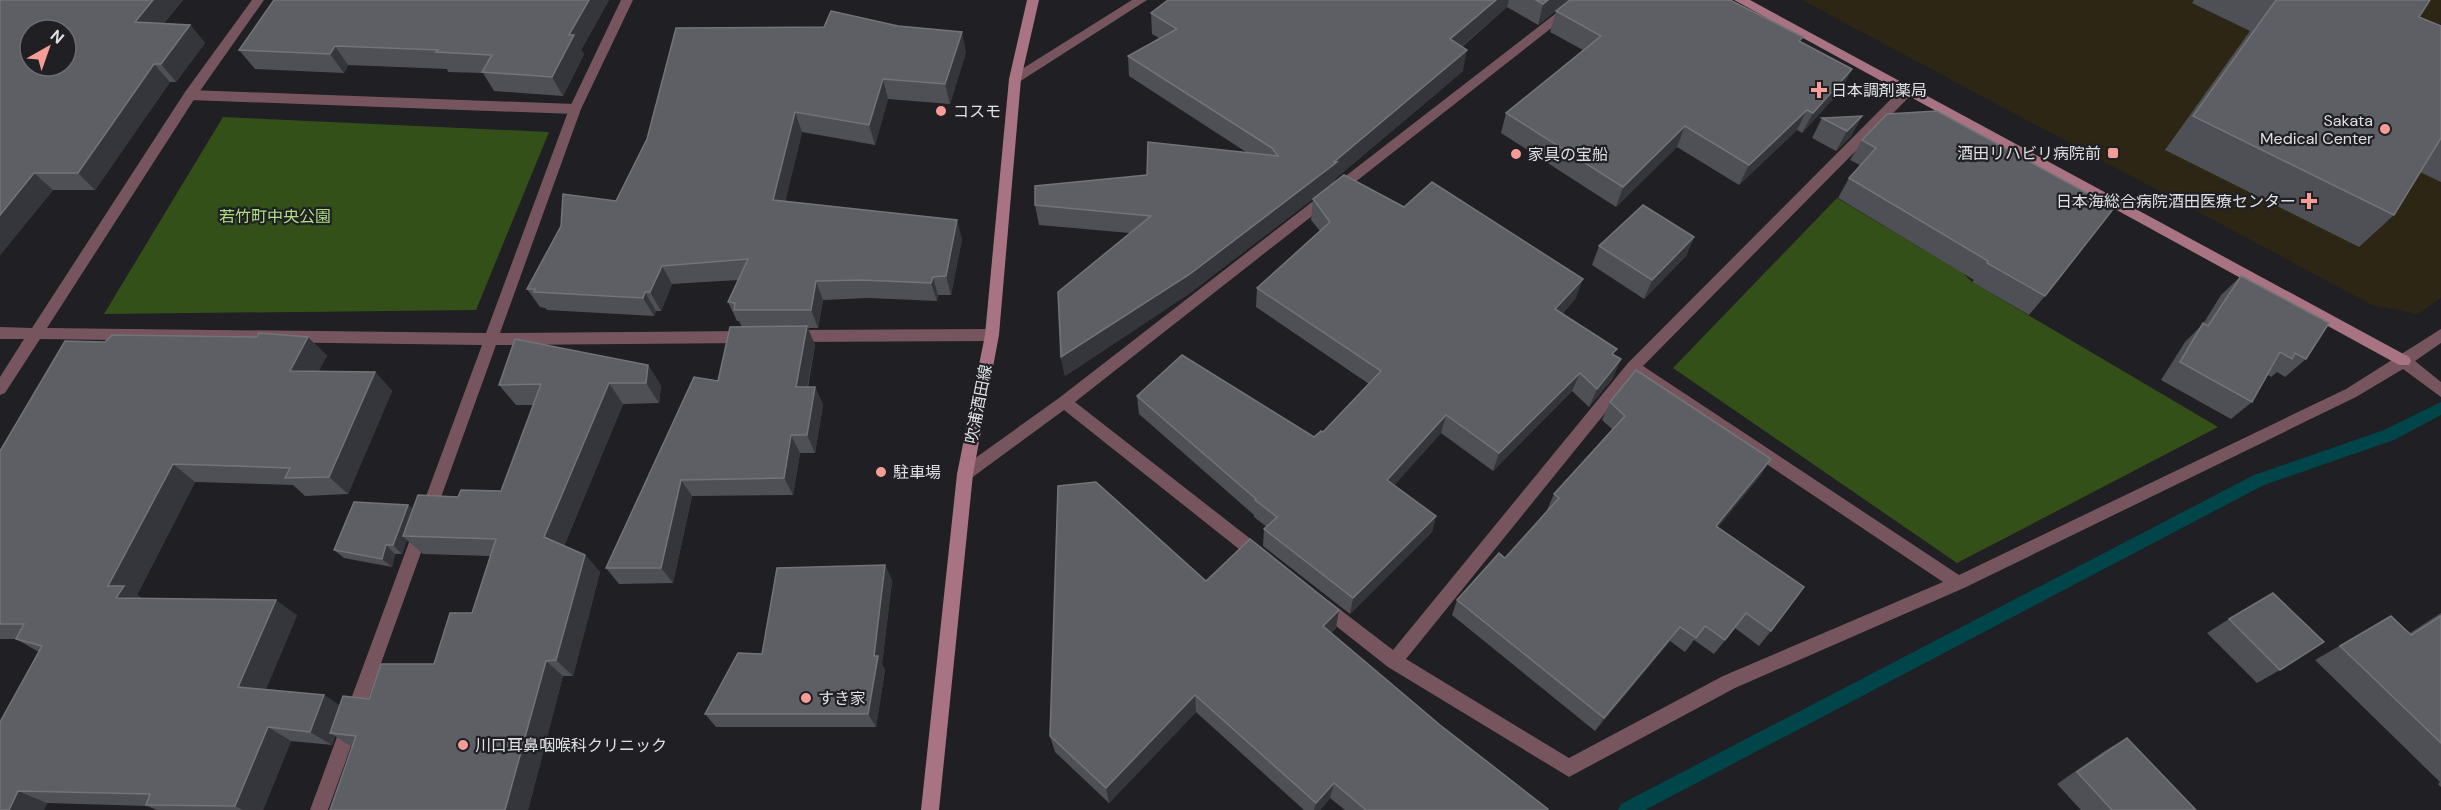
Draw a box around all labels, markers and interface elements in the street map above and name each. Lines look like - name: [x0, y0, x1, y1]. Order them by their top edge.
- north arrow: [18, 18, 78, 78]
- text: N: [46, 25, 69, 49]
- place label: 日本調剤薬局: [1831, 80, 1927, 101]
- marker: 日本調剤薬局: [1812, 83, 1826, 97]
- place label: コスモ: [953, 101, 1001, 122]
- marker: コスモ: [934, 104, 948, 118]
- place label: Sakata Medical Center: [2260, 110, 2373, 149]
- marker: Sakata Medical Center: [2378, 122, 2392, 136]
- place label: 酒田リハビリ病院前: [1957, 143, 2101, 164]
- place label: 家具の宝船: [1528, 144, 1608, 165]
- marker: 酒田リハビリ病院前: [2106, 146, 2120, 160]
- marker: 家具の宝船: [1509, 147, 1523, 161]
- place label: 日本海総合病院酒田医療センター: [2056, 191, 2296, 212]
- marker: 日本海総合病院酒田医療センター: [2300, 192, 2318, 210]
- park label: 若竹町中央公園: [219, 206, 331, 227]
- street label: 吹浦酒田線: [961, 363, 996, 445]
- place label: 駐車場: [893, 462, 941, 483]
- marker: 駐車場: [874, 465, 888, 479]
- place label: すき家: [818, 688, 866, 709]
- marker: すき家: [799, 691, 813, 705]
- place label: 川口耳鼻咽喉科クリニック: [475, 735, 667, 756]
- marker: 川口耳鼻咽喉科クリニック: [456, 738, 470, 752]

